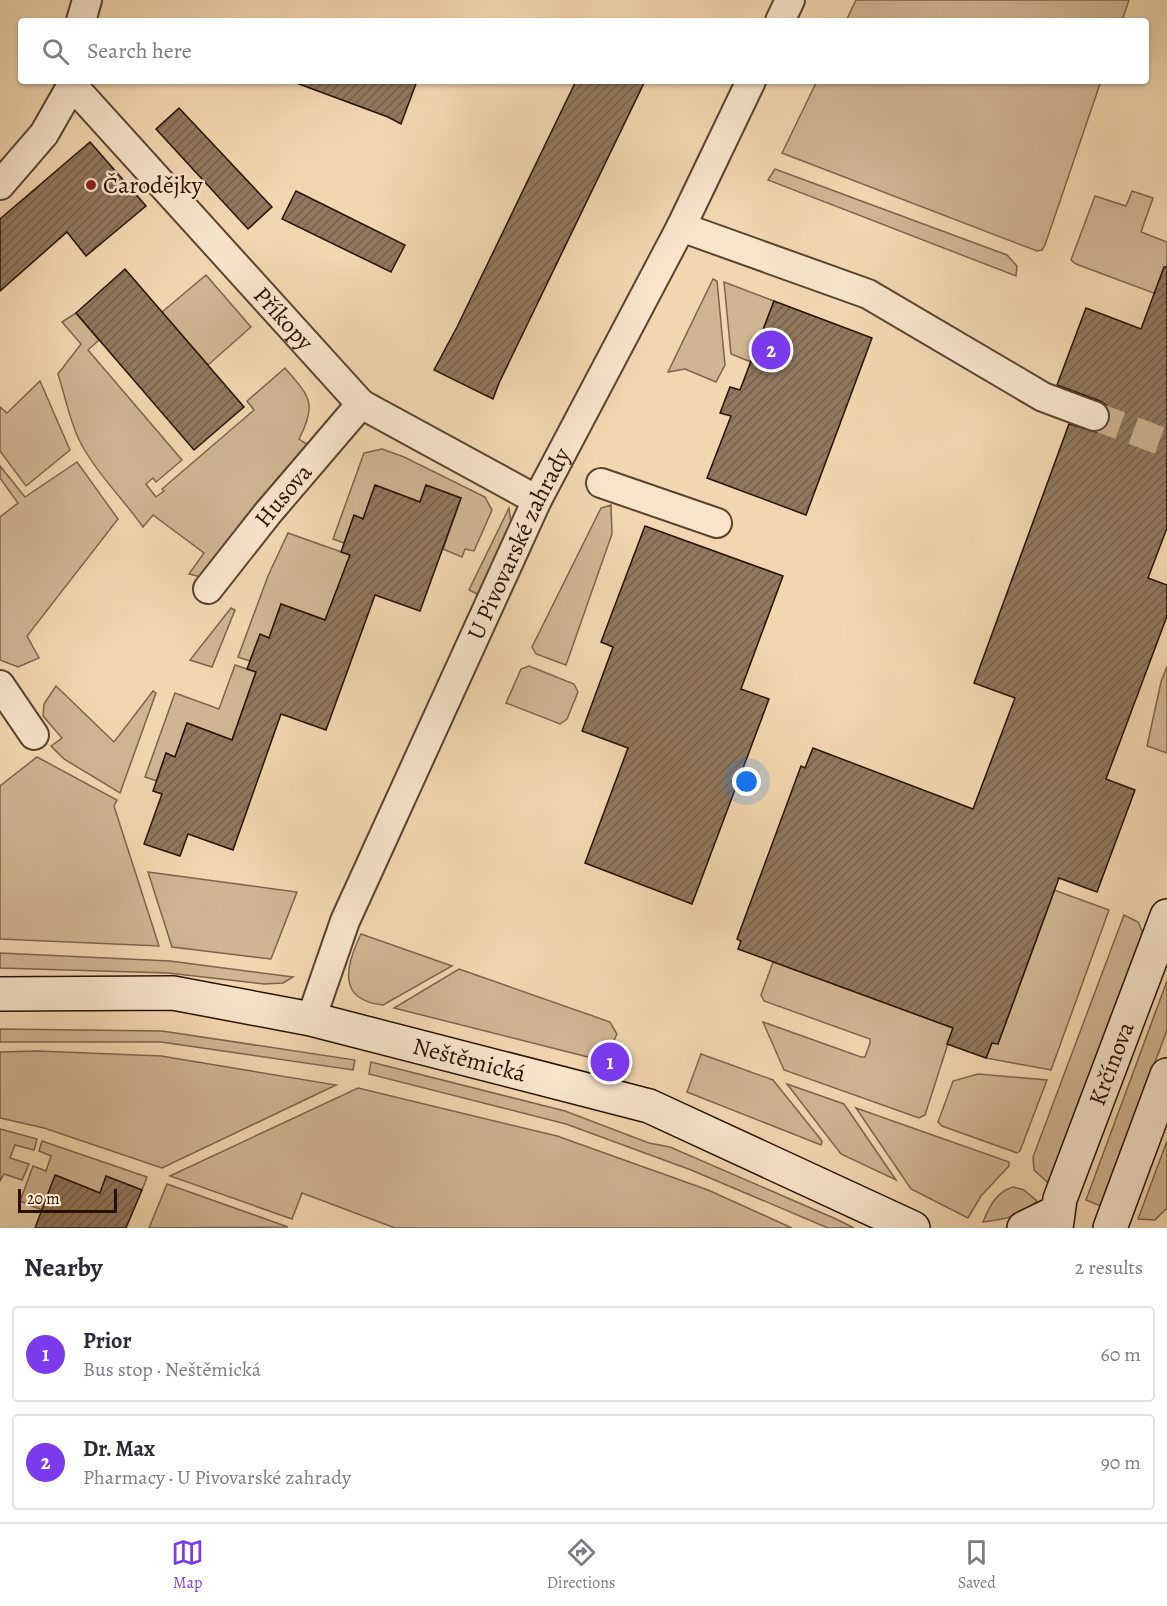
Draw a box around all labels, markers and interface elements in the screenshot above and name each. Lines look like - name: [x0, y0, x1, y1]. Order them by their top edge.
- search box: [18, 18, 1149, 84]
- icon: search: [39, 35, 72, 68]
- text: Search here: [87, 36, 192, 66]
- place label: Čarodějky: [103, 169, 203, 201]
- marker: Čarodějky: [84, 178, 98, 192]
- street label: Příkopy: [246, 280, 321, 357]
- pin: 2: [752, 328, 790, 372]
- street label: U Pivovarské zahrady: [459, 442, 578, 645]
- street label: Husova: [247, 456, 320, 534]
- your location: [732, 767, 761, 796]
- street label: Krčínova: [1081, 1016, 1142, 1110]
- street label: Neštěmická: [410, 1030, 530, 1090]
- pin: 1: [590, 1040, 630, 1084]
- scale bar: [18, 1186, 117, 1214]
- text: 20 m: [27, 1188, 60, 1210]
- text: Nearby: [24, 1250, 103, 1285]
- text: 2 results: [1075, 1254, 1143, 1281]
- text: Prior: [83, 1326, 132, 1356]
- text: 1: [42, 1341, 49, 1368]
- text: 60 m: [1101, 1341, 1141, 1368]
- text: Bus stop · Neštěmická: [83, 1356, 261, 1383]
- text: Dr. Max: [83, 1434, 155, 1464]
- text: 2: [41, 1449, 50, 1476]
- text: 90 m: [1101, 1449, 1141, 1476]
- text: Pharmacy · U Pivovarské zahrady: [83, 1464, 351, 1491]
- tab: Map: [171, 1536, 204, 1594]
- tab: Directions: [547, 1536, 615, 1594]
- tab: Saved: [958, 1536, 996, 1594]

